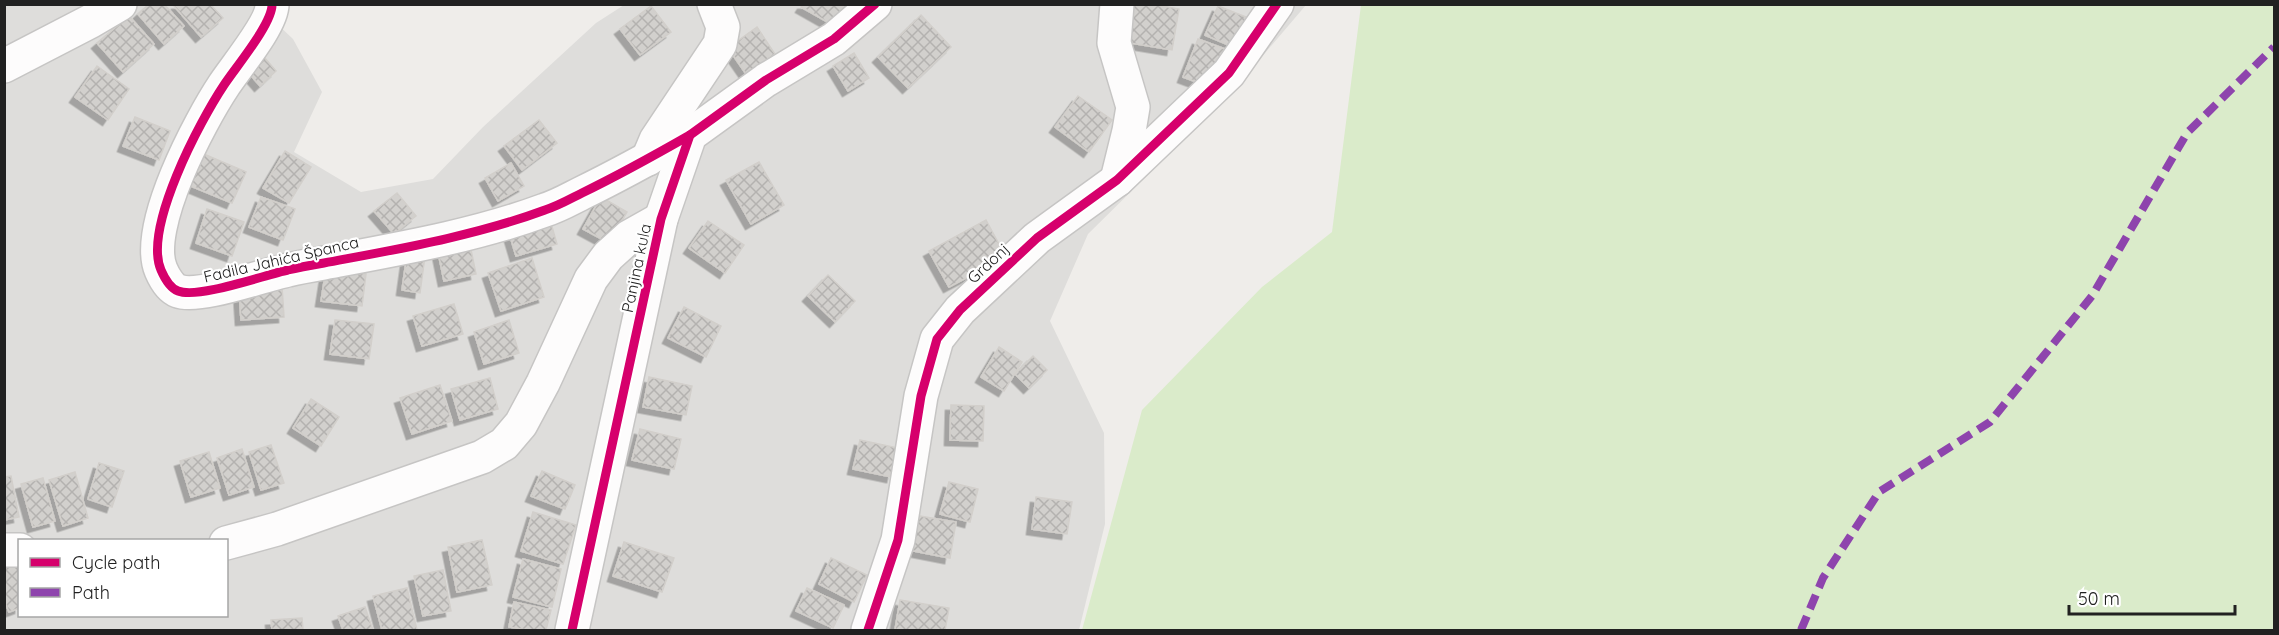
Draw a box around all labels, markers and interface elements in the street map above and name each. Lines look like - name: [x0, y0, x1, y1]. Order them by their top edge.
- street label: Panjina kula: [617, 222, 655, 314]
- street label: Fadila Jahića Španca: [201, 231, 361, 287]
- street label: Grdonj: [963, 239, 1013, 287]
- legend: [18, 539, 228, 617]
- text: Cycle path: [72, 551, 160, 574]
- scale bar: [2069, 578, 2236, 616]
- text: Path: [72, 581, 110, 604]
- text: 50 m: [2078, 587, 2120, 610]

